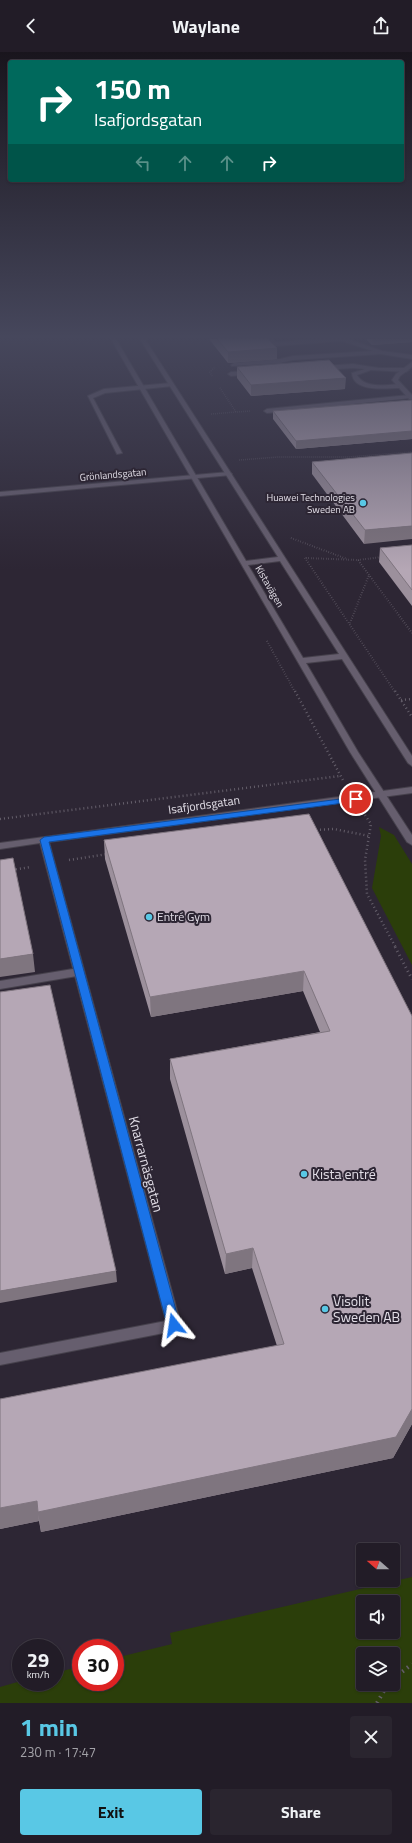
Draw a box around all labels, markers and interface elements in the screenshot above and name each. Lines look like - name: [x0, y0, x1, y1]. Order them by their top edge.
- text: Waylane: [172, 13, 240, 40]
- icon: back: [20, 15, 42, 37]
- icon: share: [370, 15, 392, 37]
- text: 150 m: [94, 67, 171, 110]
- icon: right: [28, 76, 80, 128]
- text: Isafjordsgatan: [94, 106, 202, 133]
- icon: left: [132, 152, 154, 174]
- icon: ahead: [174, 152, 196, 174]
- icon: ahead: [216, 152, 238, 174]
- icon: right: [258, 152, 280, 174]
- street label: Grönlandsgatan: [79, 464, 147, 485]
- place label: Huawei Technologies Sweden AB: [267, 490, 355, 517]
- marker: Huawei Technologies Sweden AB: [358, 498, 368, 508]
- street label: Kistavägen: [251, 562, 288, 610]
- pin: [339, 782, 373, 816]
- icon: arrive: [345, 788, 367, 810]
- street label: Isafjordsgatan: [167, 790, 241, 819]
- place label: Entré Gym: [157, 907, 210, 926]
- marker: Entré Gym: [144, 912, 154, 922]
- street label: Knarrarnäsgatan: [124, 1114, 169, 1214]
- place label: Kista entré: [312, 1163, 376, 1184]
- marker: Kista entré: [299, 1169, 309, 1179]
- place label: Visolit Sweden AB: [333, 1290, 400, 1327]
- position arrow: [153, 1304, 195, 1346]
- marker: Visolit Sweden AB: [320, 1304, 330, 1314]
- north arrow: [356, 1543, 400, 1587]
- map controls: [356, 1543, 400, 1691]
- button: sound: [356, 1595, 400, 1639]
- speed limit sign: 30: [72, 1639, 124, 1691]
- text: 29: [27, 1644, 49, 1675]
- button: layers: [356, 1647, 400, 1691]
- text: km/h: [27, 1667, 49, 1682]
- text: 1 min: [20, 1709, 78, 1745]
- button: close: [350, 1716, 392, 1758]
- text: 230 m · 17:47: [20, 1742, 96, 1762]
- button: Exit: [20, 1789, 202, 1835]
- button: Share: [210, 1789, 392, 1835]

